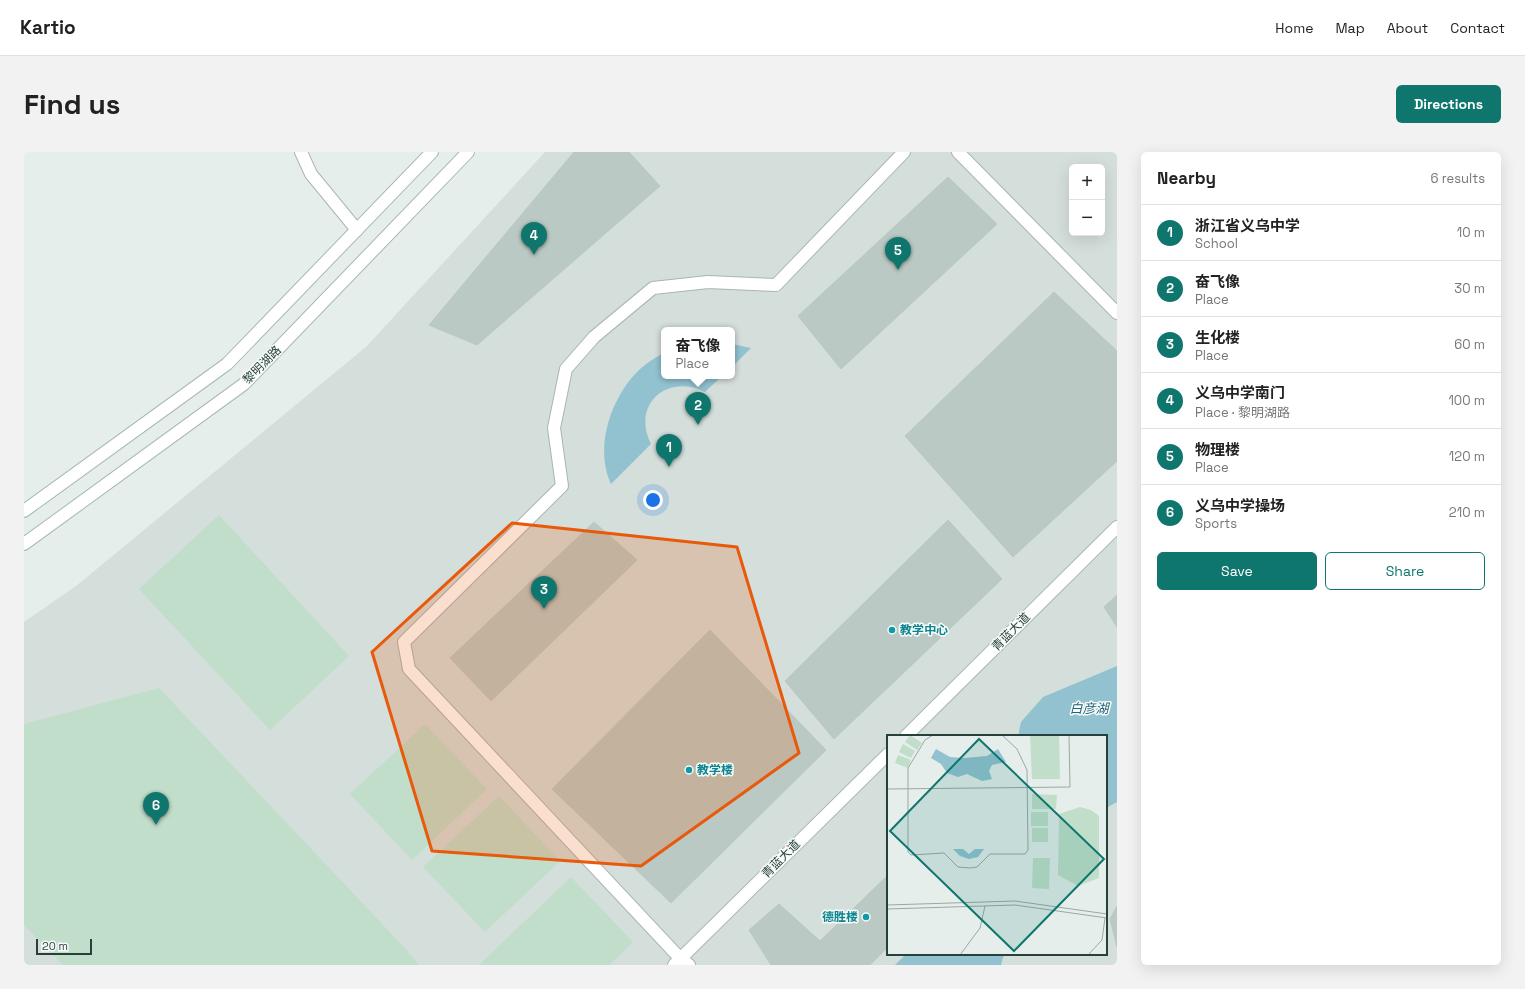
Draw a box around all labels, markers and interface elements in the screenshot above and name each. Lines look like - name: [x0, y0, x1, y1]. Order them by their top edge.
- text: Kartio: [20, 15, 76, 40]
- text: Home: [1275, 19, 1313, 37]
- text: Map: [1335, 19, 1365, 37]
- text: About: [1387, 19, 1428, 37]
- text: Contact: [1450, 19, 1505, 37]
- button: Directions: [1396, 85, 1501, 123]
- text: Find us: [24, 86, 121, 122]
- map controls: [1069, 164, 1105, 236]
- button: +: [1069, 164, 1105, 200]
- text: Nearby: [1157, 167, 1216, 189]
- text: 6 results: [1431, 170, 1485, 187]
- button: −: [1069, 200, 1105, 236]
- text: 浙江省义乌中学: [1195, 216, 1300, 235]
- pin: 4: [521, 222, 547, 255]
- text: 1: [1167, 224, 1173, 241]
- text: 10 m: [1457, 224, 1485, 241]
- text: School: [1195, 235, 1238, 252]
- pin: 5: [885, 237, 911, 270]
- text: 奋飞像: [1195, 272, 1240, 291]
- text: 2: [1166, 280, 1174, 297]
- text: 30 m: [1454, 280, 1485, 297]
- text: Place: [1195, 291, 1229, 308]
- popup: [661, 327, 735, 379]
- text: 生化楼: [1195, 328, 1240, 347]
- text: 奋飞像: [675, 336, 721, 355]
- text: 3: [1166, 336, 1174, 353]
- text: 60 m: [1454, 336, 1485, 353]
- street label: 黎明湖路: [239, 342, 285, 388]
- text: Place: [1195, 347, 1229, 364]
- text: Place: [675, 355, 709, 372]
- text: 义乌中学南门: [1195, 383, 1285, 402]
- pin: 2: [685, 392, 711, 425]
- text: 4: [1166, 392, 1174, 409]
- text: 100 m: [1448, 392, 1485, 409]
- text: Place · 黎明湖路: [1195, 404, 1290, 421]
- pin: 1: [656, 434, 682, 467]
- text: 物理楼: [1195, 440, 1240, 459]
- text: 5: [1166, 448, 1174, 465]
- text: 120 m: [1449, 448, 1485, 465]
- text: Place: [1195, 459, 1229, 476]
- your location: [643, 490, 663, 510]
- text: 义乌中学操场: [1195, 496, 1285, 515]
- text: 6: [1166, 504, 1174, 521]
- text: 210 m: [1449, 504, 1485, 521]
- text: Sports: [1195, 515, 1237, 532]
- button: Save: [1157, 552, 1317, 590]
- button: Share: [1325, 552, 1485, 590]
- pin: 3: [531, 576, 557, 609]
- street label: 青蓝大道: [988, 609, 1034, 655]
- place label: 教学中心: [900, 622, 948, 638]
- marker: 教学中心: [887, 625, 897, 635]
- water label: 白彦湖: [1069, 700, 1110, 717]
- inset map: [887, 735, 1107, 955]
- place label: 教学楼: [697, 762, 733, 778]
- marker: 教学楼: [684, 765, 694, 775]
- pin: 6: [143, 792, 169, 825]
- street label: 青蓝大道: [758, 836, 804, 882]
- place label: 德胜楼: [822, 909, 858, 925]
- marker: 德胜楼: [861, 912, 871, 922]
- scale bar: [36, 937, 92, 956]
- text: 20 m: [42, 939, 68, 953]

